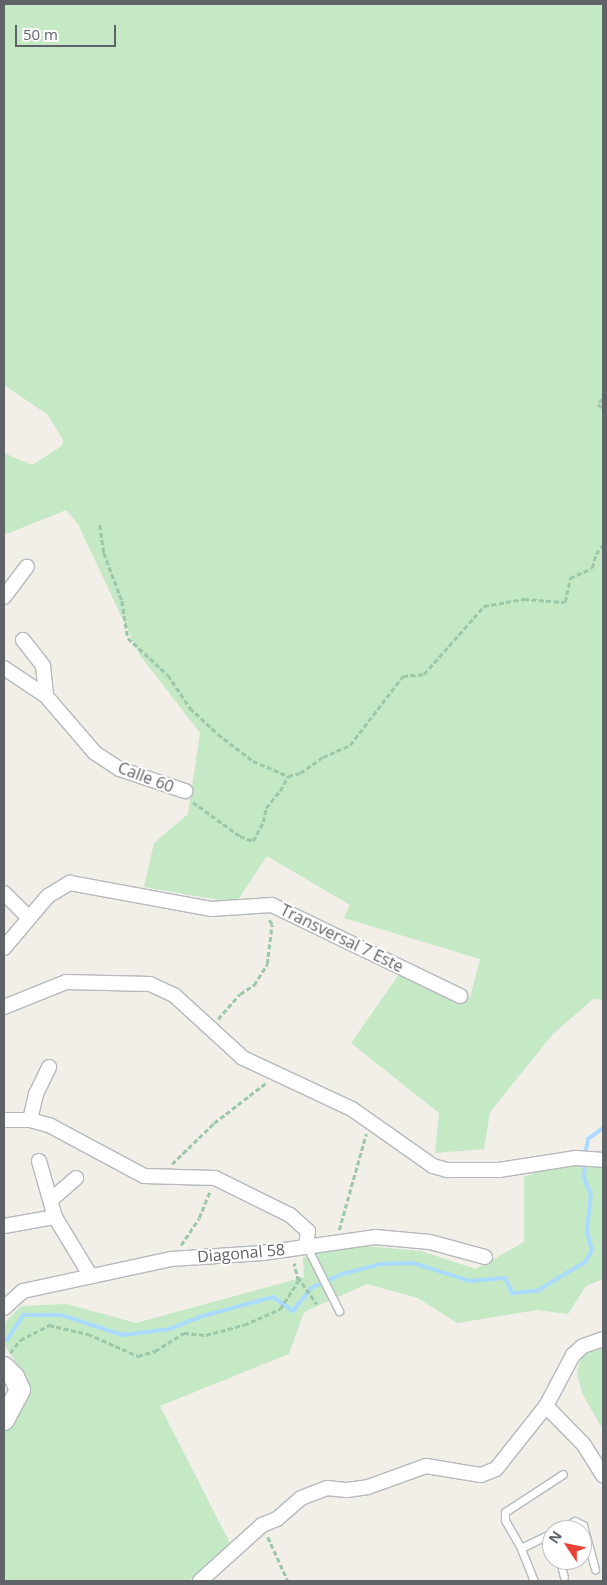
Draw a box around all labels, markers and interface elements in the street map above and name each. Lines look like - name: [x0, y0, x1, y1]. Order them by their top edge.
- scale bar: [18, 15, 119, 47]
- text: 50 m: [23, 24, 58, 44]
- street label: Calle 60: [115, 758, 177, 796]
- street label: Transversal 7 Este: [277, 900, 407, 976]
- street label: Diagonal 58: [196, 1240, 286, 1266]
- north arrow: [542, 1520, 592, 1570]
- text: N: [544, 1527, 566, 1547]

